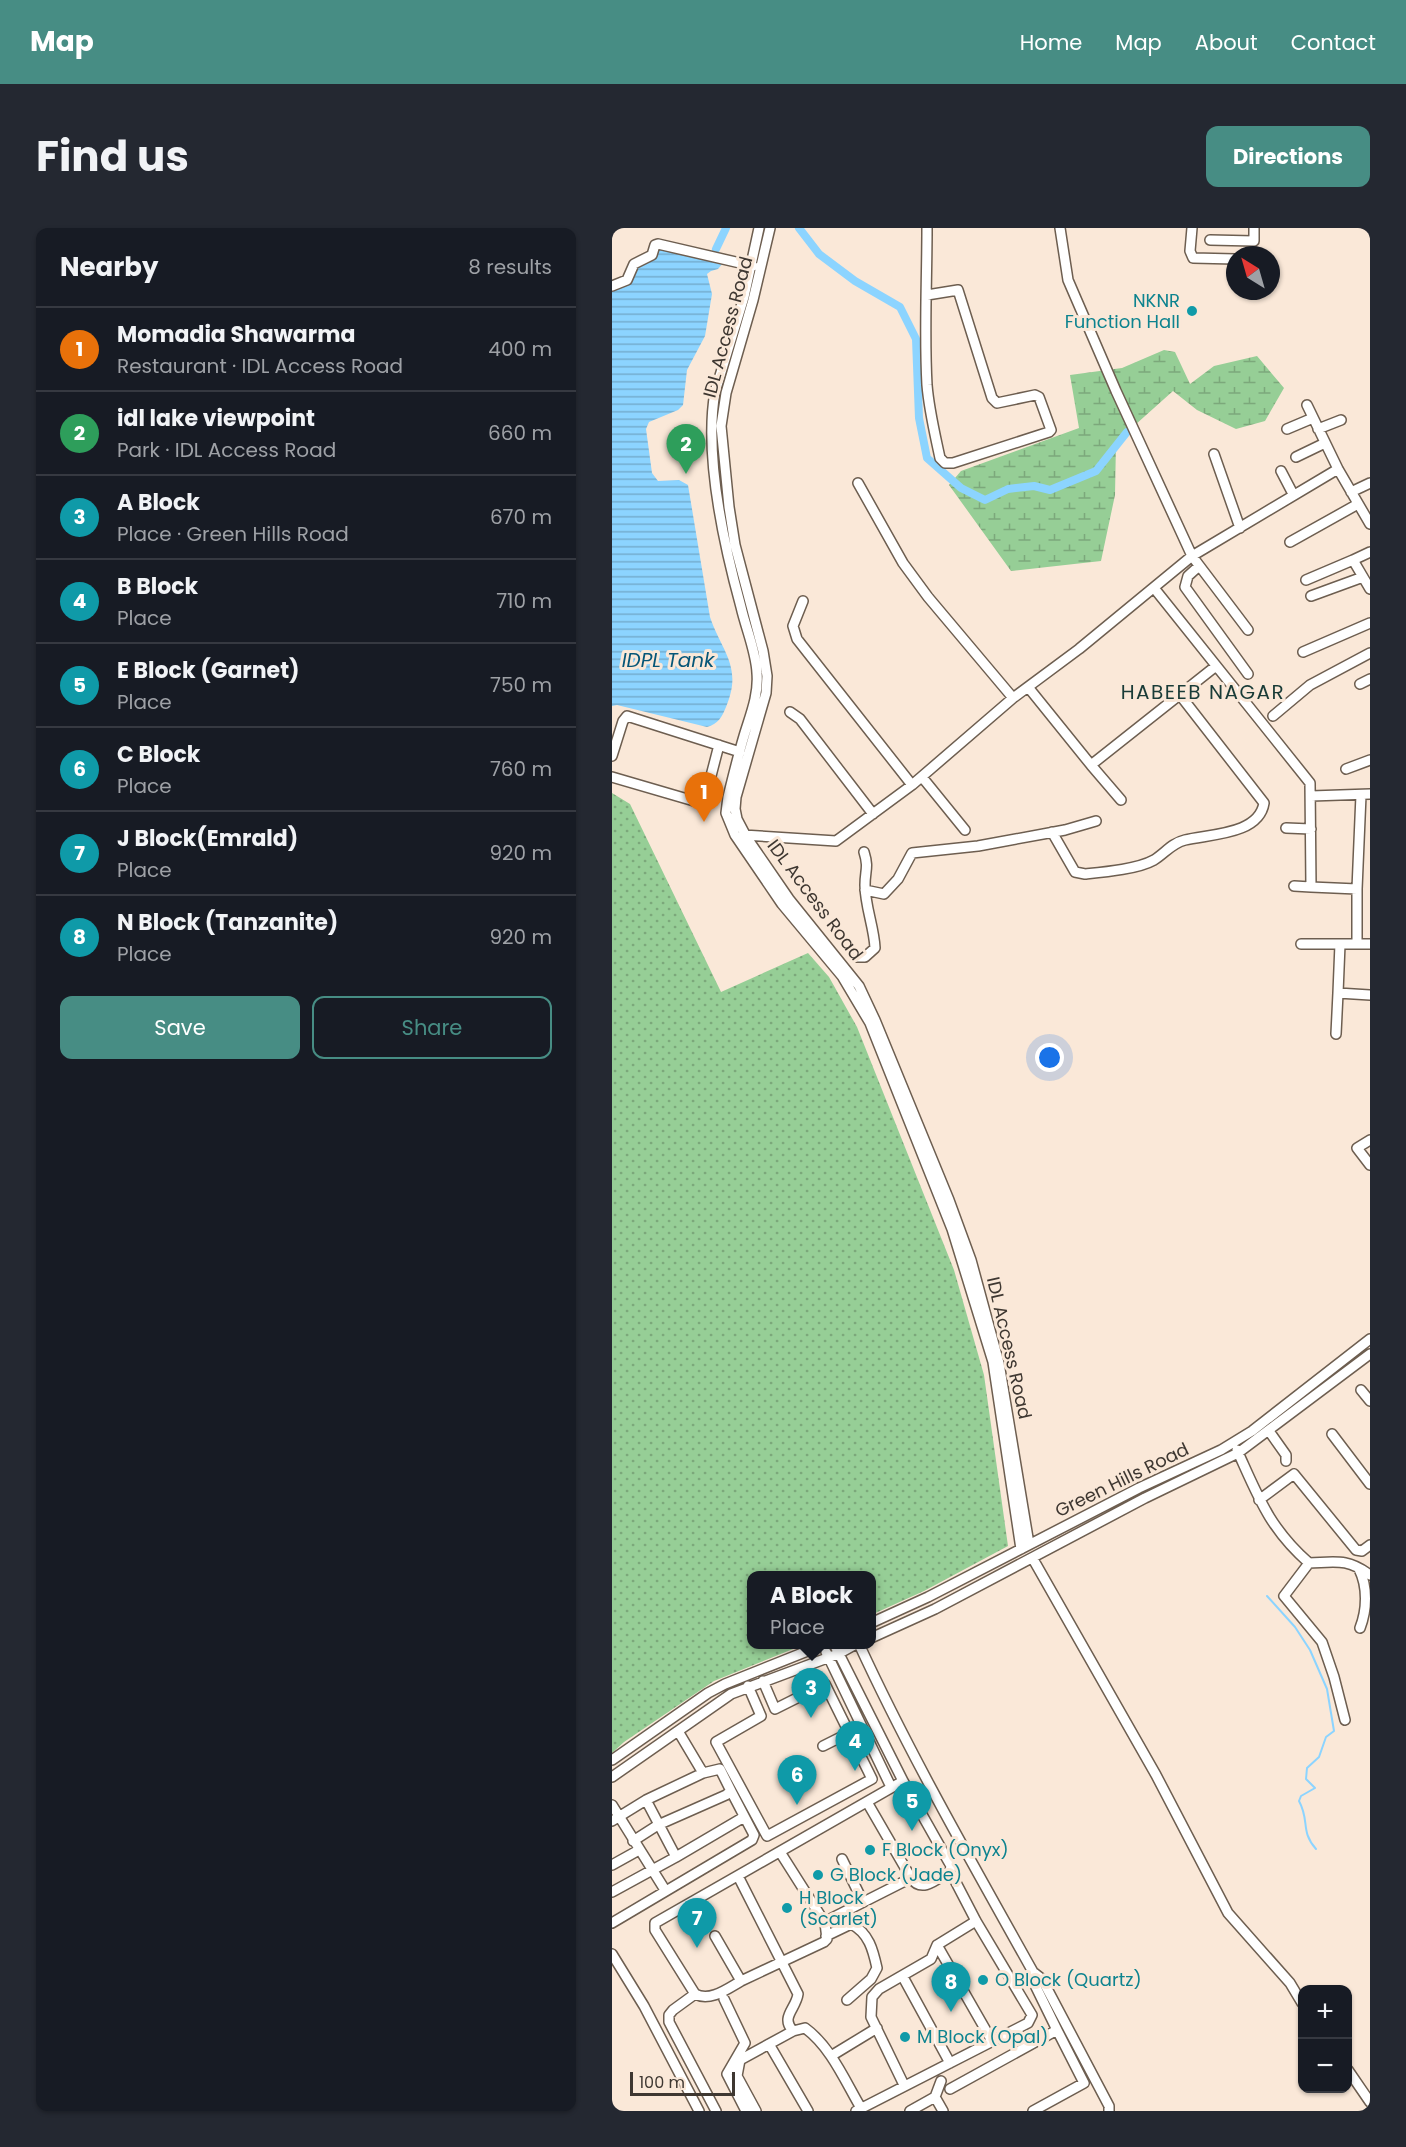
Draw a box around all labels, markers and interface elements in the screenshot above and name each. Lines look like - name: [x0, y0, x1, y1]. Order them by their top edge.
- text: Map: [30, 22, 94, 61]
- text: Home: [1020, 28, 1082, 57]
- text: Map: [1115, 28, 1162, 57]
- text: About: [1195, 28, 1258, 57]
- text: Contact: [1291, 28, 1376, 57]
- button: Directions: [1206, 126, 1370, 187]
- text: Find us: [36, 127, 189, 186]
- north arrow: [1226, 246, 1280, 300]
- text: Nearby: [60, 249, 158, 285]
- text: 8 results: [468, 253, 552, 281]
- street label: IDL Access Road: [697, 253, 758, 400]
- place label: NKNR Function Hall: [1065, 288, 1180, 334]
- marker: NKNR Function Hall: [1185, 304, 1199, 318]
- text: Momadia Shawarma: [117, 319, 355, 350]
- text: 1: [76, 335, 83, 363]
- text: 400 m: [488, 335, 552, 363]
- text: Restaurant · IDL Access Road: [117, 352, 403, 380]
- text: idl lake viewpoint: [117, 403, 315, 434]
- text: 2: [74, 419, 85, 447]
- text: 660 m: [488, 419, 552, 447]
- pin: 2: [666, 424, 706, 474]
- text: Park · IDL Access Road: [117, 436, 336, 464]
- text: A Block: [117, 487, 200, 518]
- text: 3: [73, 503, 86, 531]
- text: 670 m: [490, 503, 552, 531]
- text: Place · Green Hills Road: [117, 520, 349, 548]
- text: B Block: [117, 571, 198, 602]
- text: 4: [73, 587, 86, 615]
- text: 710 m: [496, 587, 552, 615]
- text: Place: [117, 604, 172, 632]
- water label: IDPL Tank: [622, 646, 716, 674]
- text: E Block (Garnet): [117, 655, 300, 686]
- text: 5: [73, 671, 86, 699]
- text: 750 m: [490, 671, 552, 699]
- district label: HABEEB NAGAR: [1121, 678, 1285, 706]
- text: Place: [117, 688, 172, 716]
- text: C Block: [117, 739, 200, 770]
- text: 6: [73, 755, 86, 783]
- text: 760 m: [490, 755, 552, 783]
- text: Place: [117, 772, 172, 800]
- pin: 1: [684, 772, 724, 822]
- text: J Block(Emrald): [117, 823, 298, 854]
- street label: IDL Access Road: [762, 834, 869, 965]
- text: 7: [74, 839, 85, 867]
- text: 920 m: [489, 839, 552, 867]
- text: Place: [117, 856, 172, 884]
- text: N Block (Tanzanite): [117, 907, 338, 938]
- text: 8: [73, 923, 86, 951]
- text: 920 m: [489, 923, 552, 951]
- text: Place: [117, 940, 172, 968]
- button: Save: [60, 996, 300, 1059]
- button: Share: [312, 996, 552, 1059]
- your location: [1035, 1043, 1064, 1072]
- street label: IDL Access Road: [981, 1274, 1038, 1421]
- street label: Green Hills Road: [1051, 1436, 1193, 1523]
- popup: [747, 1571, 876, 1649]
- text: A Block: [770, 1580, 853, 1611]
- text: Place: [770, 1613, 825, 1641]
- pin: 3: [792, 1668, 830, 1718]
- pin: 4: [836, 1722, 874, 1771]
- pin: 6: [778, 1756, 816, 1805]
- pin: 5: [892, 1782, 932, 1831]
- place label: F Block (Onyx): [882, 1837, 1009, 1862]
- marker: F Block (Onyx): [863, 1843, 877, 1857]
- place label: G Block (Jade): [830, 1862, 962, 1887]
- marker: G Block (Jade): [811, 1868, 825, 1882]
- place label: H Block (Scarlet): [799, 1885, 878, 1931]
- pin: 7: [678, 1898, 716, 1948]
- marker: H Block (Scarlet): [780, 1901, 794, 1915]
- pin: 8: [932, 1962, 970, 2012]
- place label: O Block (Quartz): [995, 1967, 1142, 1992]
- marker: O Block (Quartz): [976, 1973, 990, 1987]
- map controls: [1298, 1985, 1352, 2093]
- button: +: [1298, 1985, 1352, 2039]
- place label: M Block (Opal): [917, 2024, 1049, 2049]
- marker: M Block (Opal): [898, 2030, 912, 2044]
- button: −: [1298, 2039, 1352, 2093]
- scale bar: [630, 2069, 735, 2096]
- text: 100 m: [639, 2071, 685, 2094]

